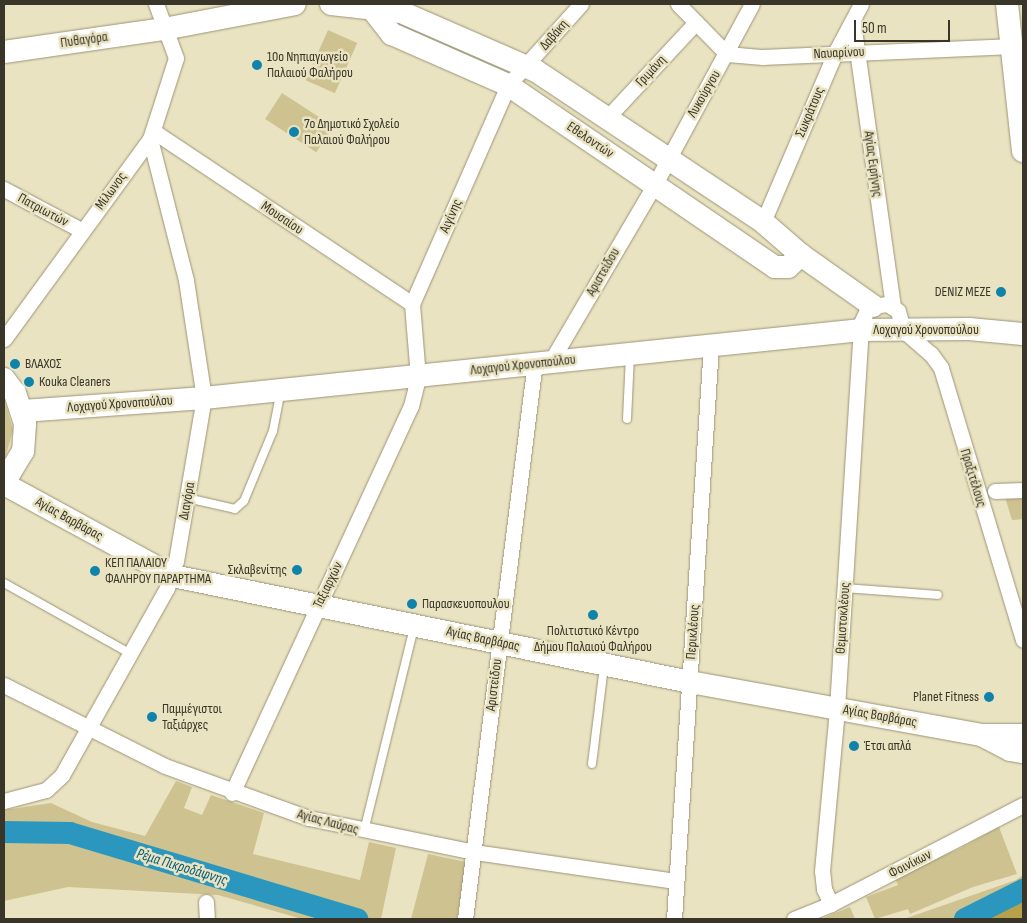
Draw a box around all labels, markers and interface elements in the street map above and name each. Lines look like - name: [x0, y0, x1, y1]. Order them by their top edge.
- scale bar: [857, 10, 953, 42]
- street label: Δαβάκη: [536, 16, 572, 54]
- text: 50 m: [862, 19, 887, 38]
- street label: Πυθαγόρα: [59, 28, 109, 52]
- street label: Ναυαρίνου: [813, 43, 865, 63]
- place label: 10ο Νηπιαγωγείο Παλαιού Φαλήρου: [267, 49, 353, 82]
- street label: Γριμάνη: [632, 52, 670, 90]
- marker: 10ο Νηπιαγωγείο Παλαιού Φαλήρου: [251, 59, 263, 71]
- street label: Λυκούργου: [684, 67, 724, 121]
- street label: Σωκράτους: [792, 84, 828, 140]
- place label: 7ο Δημοτικό Σχολείο Παλαιού Φαλήρου: [304, 116, 399, 148]
- street label: Εθελοντών: [563, 118, 617, 162]
- marker: 7ο Δημοτικό Σχολείο Παλαιού Φαλήρου: [288, 126, 300, 138]
- street label: Αγίας Ειρήνης: [860, 130, 886, 198]
- street label: Μίλωνος: [92, 169, 130, 213]
- street label: Πατριωτών: [15, 190, 71, 230]
- street label: Αιγίνης: [436, 196, 466, 236]
- street label: Μουσαίου: [258, 198, 306, 238]
- street label: Αριστείδου: [583, 245, 623, 299]
- place label: DENIZ MEZE: [935, 284, 991, 300]
- marker: DENIZ MEZE: [995, 286, 1007, 298]
- street label: Λοχαγού Χρονοπούλου: [873, 322, 979, 338]
- street label: Λοχαγού Χρονοπούλου: [470, 351, 576, 379]
- place label: ΒΛΑΧΟΣ: [25, 356, 61, 372]
- marker: ΒΛΑΧΟΣ: [9, 358, 21, 370]
- place label: Kouka Cleaners: [39, 374, 111, 390]
- marker: Kouka Cleaners: [23, 376, 35, 388]
- street label: Λοχαγού Χρονοπούλου: [67, 392, 173, 416]
- street label: Πραξιτέλους: [956, 447, 990, 509]
- street label: Διαγόρα: [175, 481, 199, 521]
- street label: Αγίας Βαρβάρας: [32, 494, 106, 544]
- place label: ΚΕΠ ΠΑΛΑΙΟΥ ΦΑΛΗΡΟΥ ΠΑΡΑΡΤΗΜΑ: [105, 555, 211, 588]
- street label: Ταξιαρχών: [310, 559, 346, 611]
- place label: Σκλαβενίτης: [228, 562, 287, 578]
- marker: Σκλαβενίτης: [291, 564, 303, 576]
- marker: ΚΕΠ ΠΑΛΑΙΟΥ ΦΑΛΗΡΟΥ ΠΑΡΑΡΤΗΜΑ: [89, 565, 101, 577]
- street label: Θεμιστοκλέους: [832, 582, 854, 654]
- place label: Παρασκευοπουλου: [422, 596, 510, 612]
- marker: Παρασκευοπουλου: [406, 598, 418, 610]
- street label: Περικλέους: [683, 604, 703, 660]
- marker: Πολιτιστικό Κέντρο Δήμου Παλαιού Φαλήρου: [587, 609, 599, 621]
- street label: Αγίας Βαρβάρας: [445, 623, 521, 655]
- place label: Πολιτιστικό Κέντρο Δήμου Παλαιού Φαλήρου: [534, 623, 652, 656]
- street label: Αριστείδου: [482, 658, 506, 712]
- place label: Planet Fitness: [913, 689, 979, 705]
- marker: Planet Fitness: [983, 691, 995, 703]
- place label: Παμμέγιστοι Ταξιάρχες: [162, 701, 222, 734]
- street label: Αγίας Βαρβάρας: [842, 701, 918, 731]
- marker: Παμμέγιστοι Ταξιάρχες: [146, 711, 158, 723]
- place label: Έτσι απλά: [864, 738, 911, 754]
- marker: Έτσι απλά: [848, 740, 860, 752]
- street label: Αγίας Λαύρας: [295, 806, 361, 838]
- water label: Ρέμα Πικροδάφνης: [134, 845, 230, 889]
- street label: Φοινίκων: [886, 846, 934, 882]

